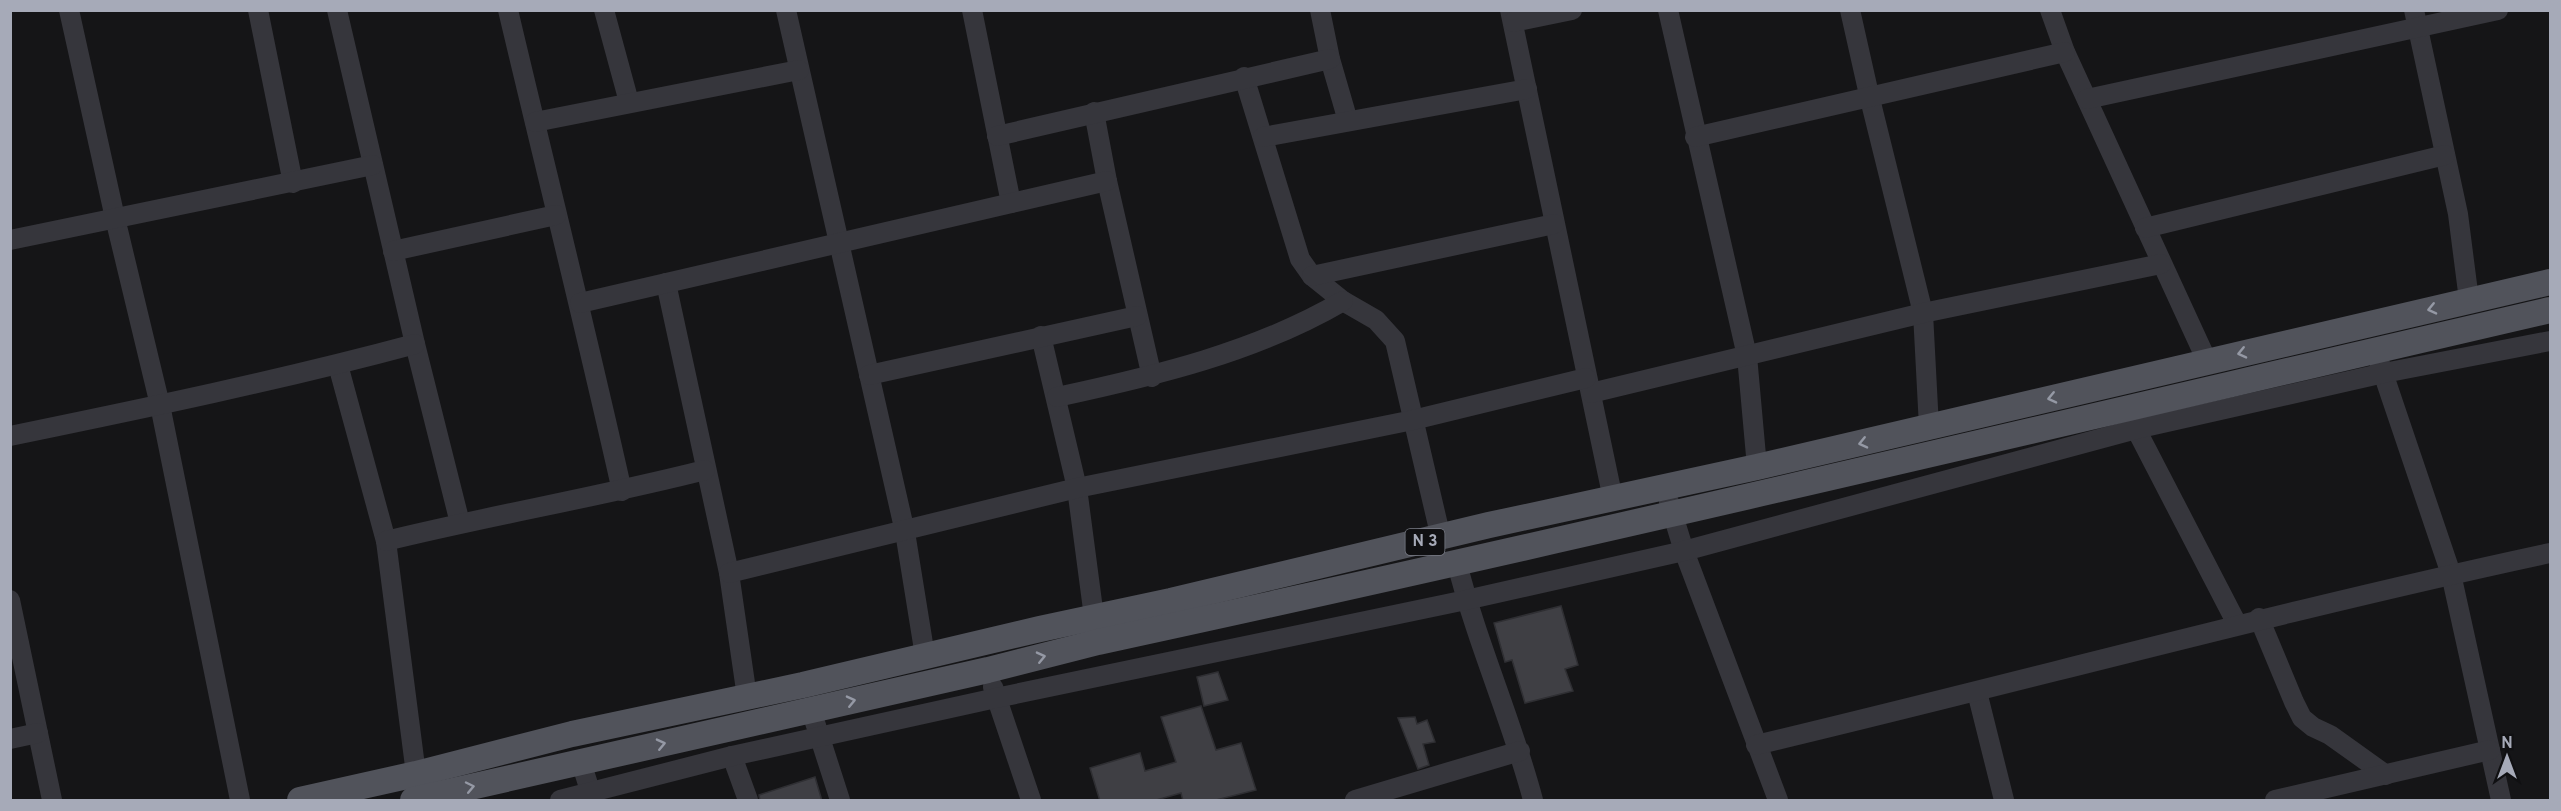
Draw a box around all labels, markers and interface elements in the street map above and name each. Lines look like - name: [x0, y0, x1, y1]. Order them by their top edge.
- one-way arrow: [2427, 301, 2437, 314]
- one-way arrow: [2237, 346, 2247, 359]
- one-way arrow: [2048, 391, 2058, 404]
- one-way arrow: [1858, 435, 1868, 448]
- road number: N 3: [1406, 529, 1444, 555]
- one-way arrow: [1036, 652, 1046, 665]
- one-way arrow: [845, 695, 855, 708]
- north arrow: [2477, 727, 2537, 787]
- text: N: [2501, 734, 2513, 754]
- one-way arrow: [655, 739, 665, 752]
- one-way arrow: [465, 781, 475, 794]

